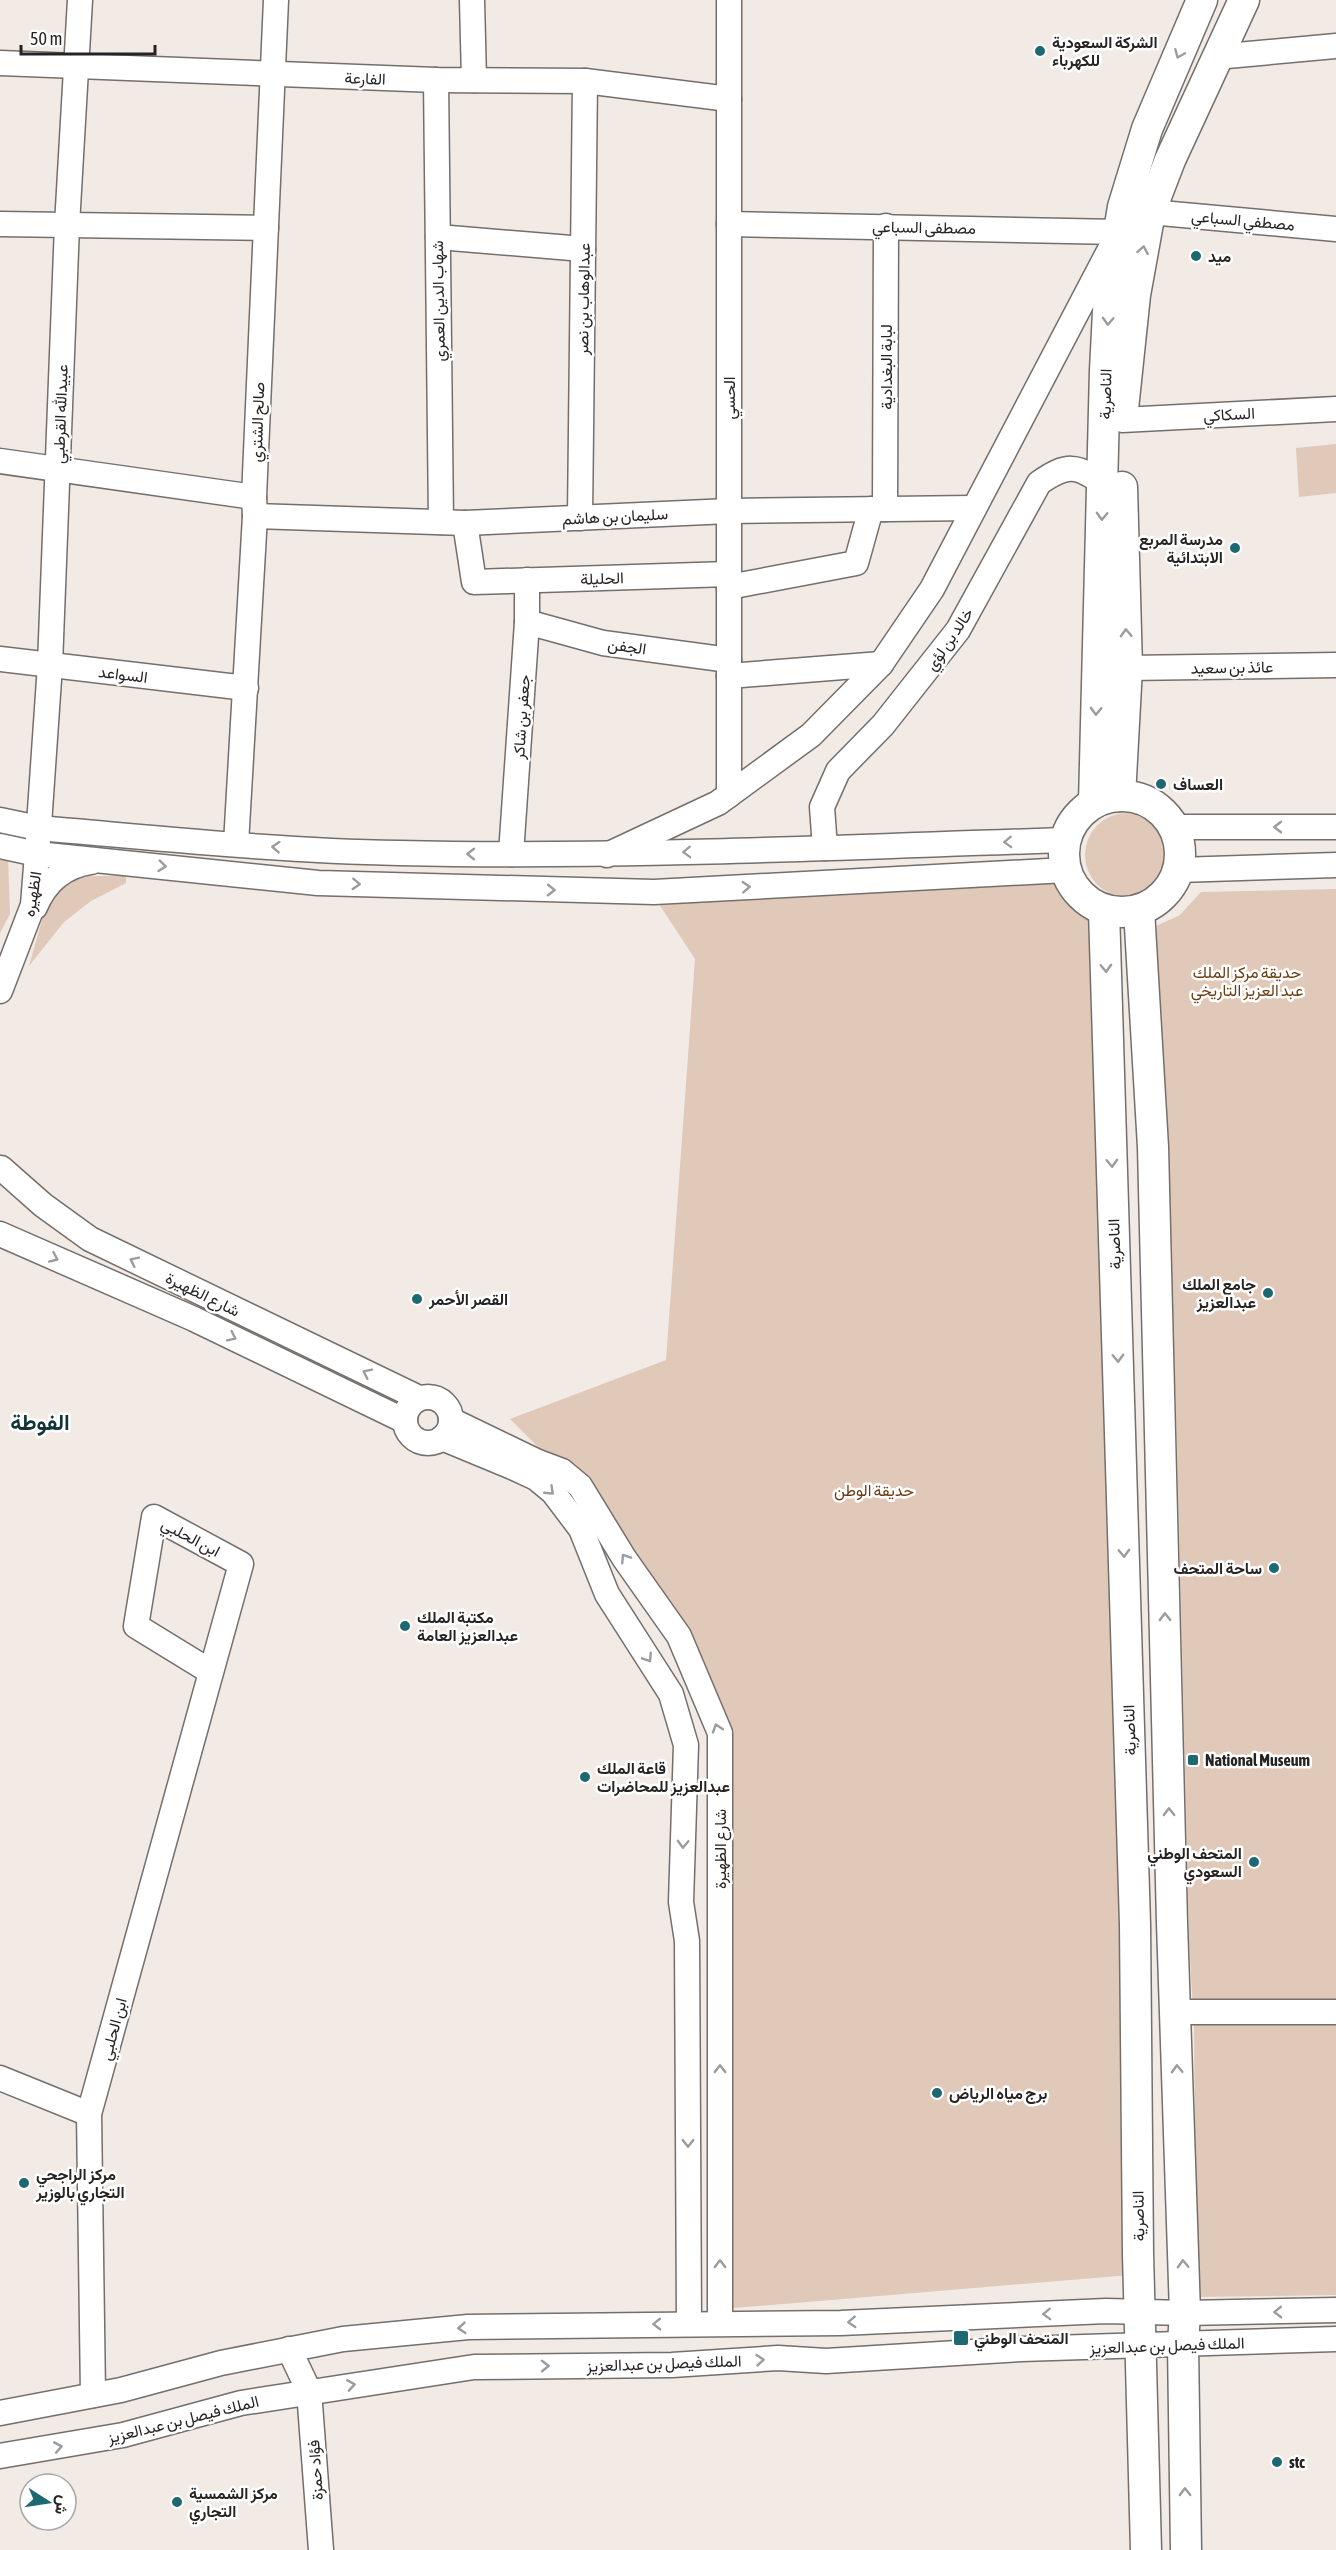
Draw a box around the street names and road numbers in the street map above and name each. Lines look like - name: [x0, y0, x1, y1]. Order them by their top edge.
- street label: الفارعة: [344, 68, 386, 90]
- street label: مصطفي السباعي: [1190, 207, 1296, 238]
- street label: مصطفى السباعي: [872, 217, 976, 242]
- street label: شهاب الدين العمري: [428, 240, 453, 362]
- street label: عبدالوهاب بن نصر: [573, 243, 595, 356]
- street label: لبابة البغدادية: [877, 324, 896, 410]
- street label: عبيدالله القرطبي: [49, 364, 76, 464]
- street label: الناصرية: [1096, 368, 1116, 420]
- street label: الحسي: [720, 376, 743, 420]
- street label: صالح الشتري: [247, 381, 272, 463]
- street label: السكاكي: [1203, 404, 1256, 429]
- street label: سليمان بن هاشم: [561, 504, 669, 530]
- street label: الحليلة: [580, 568, 624, 589]
- street label: خالد بن لؤي: [921, 604, 981, 677]
- street label: الجفن: [606, 634, 647, 660]
- street label: عائذ بن سعيد: [1191, 657, 1274, 679]
- street label: السواعد: [97, 662, 149, 688]
- street label: جعفر بن شاكر: [509, 674, 535, 761]
- street label: الظهيره: [20, 870, 46, 918]
- street label: الناصرية: [1104, 1218, 1126, 1270]
- street label: شارع الظهيرة: [162, 1268, 243, 1322]
- street label: ابن الحلبي: [156, 1514, 223, 1564]
- street label: الناصرية: [1119, 1704, 1141, 1756]
- street label: شارع الظهيرة: [711, 1809, 732, 1889]
- street label: ابن الحلبي: [96, 1996, 135, 2063]
- street label: الناصرية: [1129, 2190, 1149, 2242]
- street label: الملك فيصل بن عبدالعزيز: [1088, 2333, 1245, 2359]
- street label: الملك فيصل بن عبدالعزيز: [585, 2351, 742, 2377]
- street label: الملك فيصل بن عبدالعزيز: [104, 2391, 261, 2449]
- street label: فؤاد حمزة: [304, 2439, 328, 2501]

